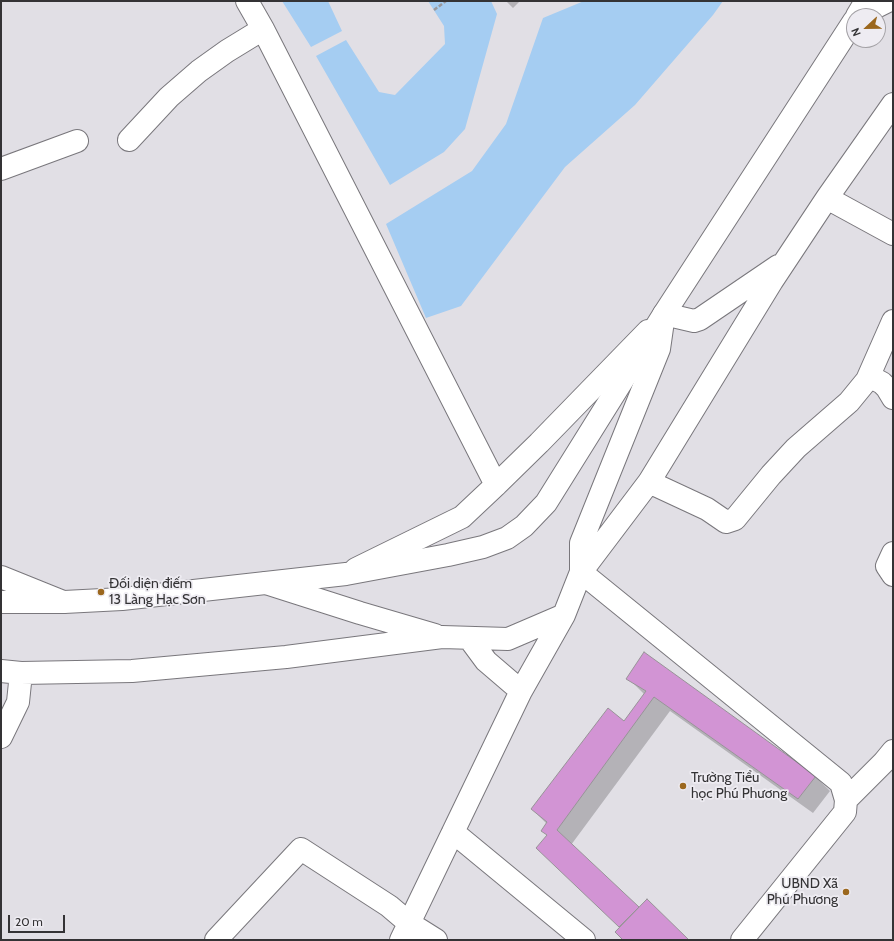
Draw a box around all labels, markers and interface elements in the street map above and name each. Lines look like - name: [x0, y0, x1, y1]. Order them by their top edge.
- north arrow: [846, 8, 886, 48]
- text: N: [848, 26, 864, 38]
- place label: Đối diện điếm 13 Làng Hạc Sơn: [109, 576, 206, 608]
- marker: Đối diện điếm 13 Làng Hạc Sơn: [96, 587, 106, 597]
- place label: Trường Tiểu học Phú Phương: [691, 770, 787, 802]
- marker: Trường Tiểu học Phú Phương: [678, 781, 688, 791]
- place label: UBND Xã Phú Phương: [767, 876, 838, 908]
- marker: UBND Xã Phú Phương: [841, 887, 851, 897]
- scale bar: [10, 907, 67, 933]
- text: 20 m: [15, 914, 43, 929]

